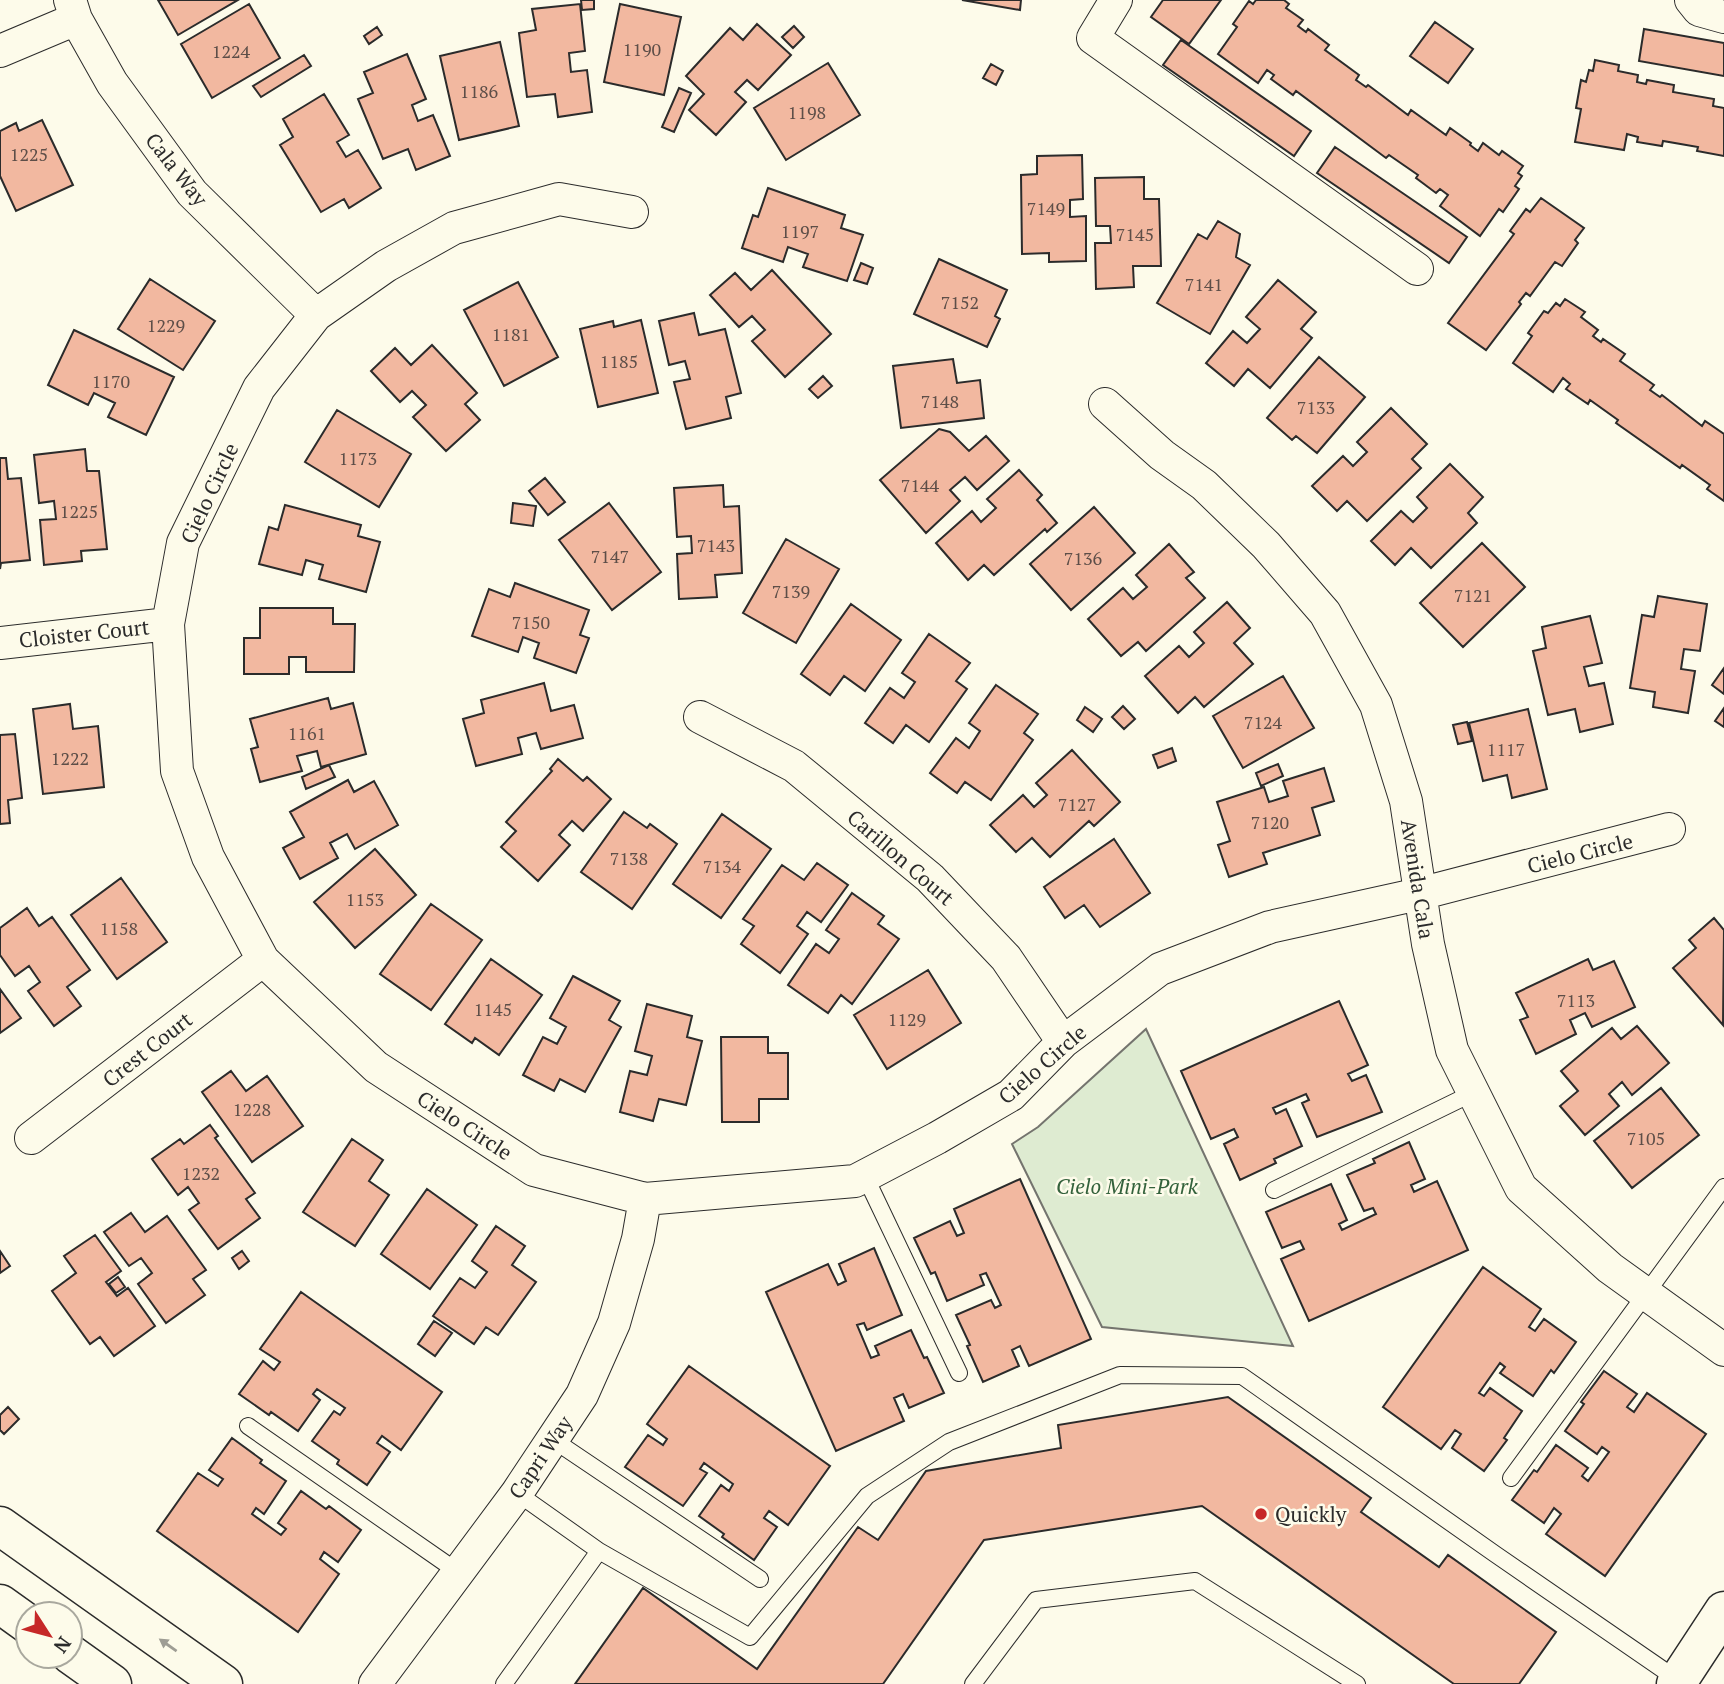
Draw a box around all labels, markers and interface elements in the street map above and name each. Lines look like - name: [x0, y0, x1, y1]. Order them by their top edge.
- house number: 1190: [623, 37, 661, 61]
- house number: 1224: [212, 39, 251, 63]
- house number: 1186: [460, 79, 499, 103]
- house number: 1198: [788, 100, 826, 124]
- street label: Cala Way: [140, 127, 215, 212]
- house number: 1225: [10, 142, 48, 166]
- house number: 7149: [1027, 196, 1065, 220]
- house number: 1197: [781, 219, 819, 243]
- house number: 7145: [1116, 222, 1154, 246]
- house number: 7141: [1185, 272, 1223, 296]
- house number: 7152: [941, 290, 979, 314]
- house number: 1229: [147, 313, 185, 337]
- house number: 1181: [492, 322, 530, 346]
- house number: 1185: [600, 349, 638, 373]
- house number: 1170: [92, 369, 130, 393]
- house number: 7148: [921, 389, 959, 413]
- house number: 7133: [1297, 395, 1335, 419]
- street label: Cielo Circle: [173, 438, 245, 548]
- house number: 1173: [339, 446, 377, 470]
- house number: 7144: [901, 473, 940, 497]
- house number: 1225: [60, 499, 98, 523]
- house number: 7143: [697, 533, 735, 557]
- house number: 7147: [591, 544, 629, 568]
- house number: 7136: [1064, 546, 1103, 570]
- house number: 7139: [772, 579, 810, 603]
- house number: 7121: [1454, 583, 1492, 607]
- house number: 7150: [512, 610, 550, 634]
- street label: Cloister Court: [17, 612, 151, 654]
- house number: 7124: [1244, 710, 1283, 734]
- house number: 1161: [288, 721, 326, 745]
- house number: 1117: [1487, 737, 1525, 761]
- house number: 1222: [51, 746, 89, 770]
- house number: 7127: [1058, 792, 1096, 816]
- street label: Carillon Court: [842, 803, 960, 911]
- house number: 7120: [1251, 810, 1289, 834]
- street label: Avenida Cala: [1395, 817, 1441, 941]
- street label: Cielo Circle: [1524, 826, 1636, 880]
- house number: 7138: [610, 846, 648, 870]
- house number: 7134: [703, 854, 742, 878]
- house number: 1153: [346, 887, 384, 911]
- house number: 1158: [100, 916, 138, 940]
- house number: 7113: [1557, 988, 1595, 1012]
- house number: 1145: [474, 997, 512, 1021]
- street label: Crest Court: [96, 1005, 198, 1093]
- house number: 1129: [888, 1007, 926, 1031]
- street label: Cielo Circle: [992, 1018, 1092, 1110]
- street label: Cielo Circle: [412, 1084, 518, 1166]
- house number: 1228: [233, 1097, 271, 1121]
- house number: 7105: [1627, 1126, 1665, 1150]
- house number: 1232: [182, 1161, 220, 1185]
- park label: Cielo Mini-Park: [1056, 1172, 1199, 1200]
- street label: Capri Way: [502, 1409, 578, 1504]
- place label: Quickly: [1275, 1500, 1347, 1528]
- marker: Quickly: [1253, 1506, 1269, 1522]
- north arrow: [14, 1600, 84, 1670]
- text: N: [48, 1632, 78, 1659]
- one-way arrow: [159, 1638, 177, 1652]

